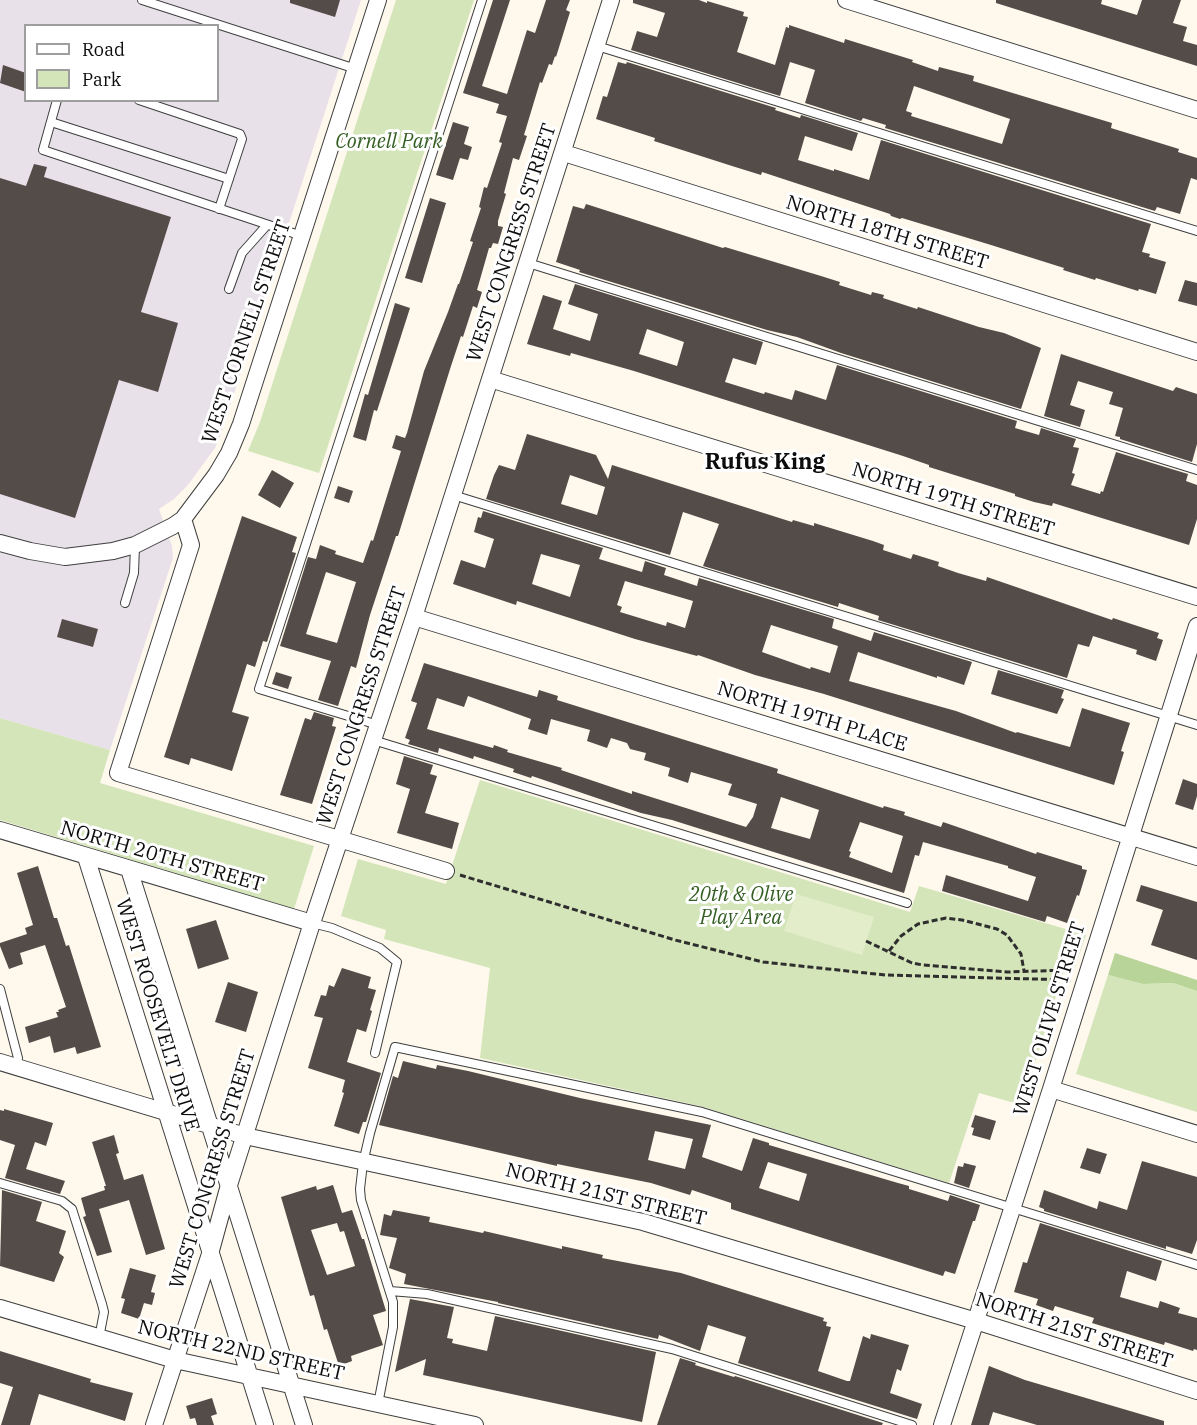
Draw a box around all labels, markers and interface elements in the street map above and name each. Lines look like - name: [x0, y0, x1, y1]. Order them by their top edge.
- legend: [24, 24, 219, 102]
- text: Road: [82, 38, 125, 61]
- text: Park: [82, 68, 121, 91]
- street label: WEST CONGRESS STREET: [462, 121, 562, 365]
- park label: Cornell Park: [335, 130, 443, 154]
- street label: NORTH 18TH STREET: [783, 191, 991, 275]
- street label: WEST CORNELL STREET: [197, 217, 297, 447]
- district label: Rufus King: [705, 450, 825, 476]
- street label: NORTH 19TH STREET: [849, 458, 1057, 542]
- street label: WEST CONGRESS STREET: [312, 584, 412, 828]
- street label: NORTH 19TH PLACE: [714, 677, 910, 757]
- street label: NORTH 20TH STREET: [58, 816, 266, 898]
- park label: 20th & Olive Play Area: [689, 883, 793, 930]
- street label: WEST ROOSEVELT DRIVE: [110, 895, 204, 1135]
- street label: WEST OLIVE STREET: [1009, 919, 1091, 1119]
- street label: WEST CONGRESS STREET: [165, 1046, 261, 1292]
- street label: NORTH 21ST STREET: [503, 1158, 709, 1232]
- street label: NORTH 21ST STREET: [972, 1288, 1176, 1374]
- street label: NORTH 22ND STREET: [135, 1316, 347, 1386]

